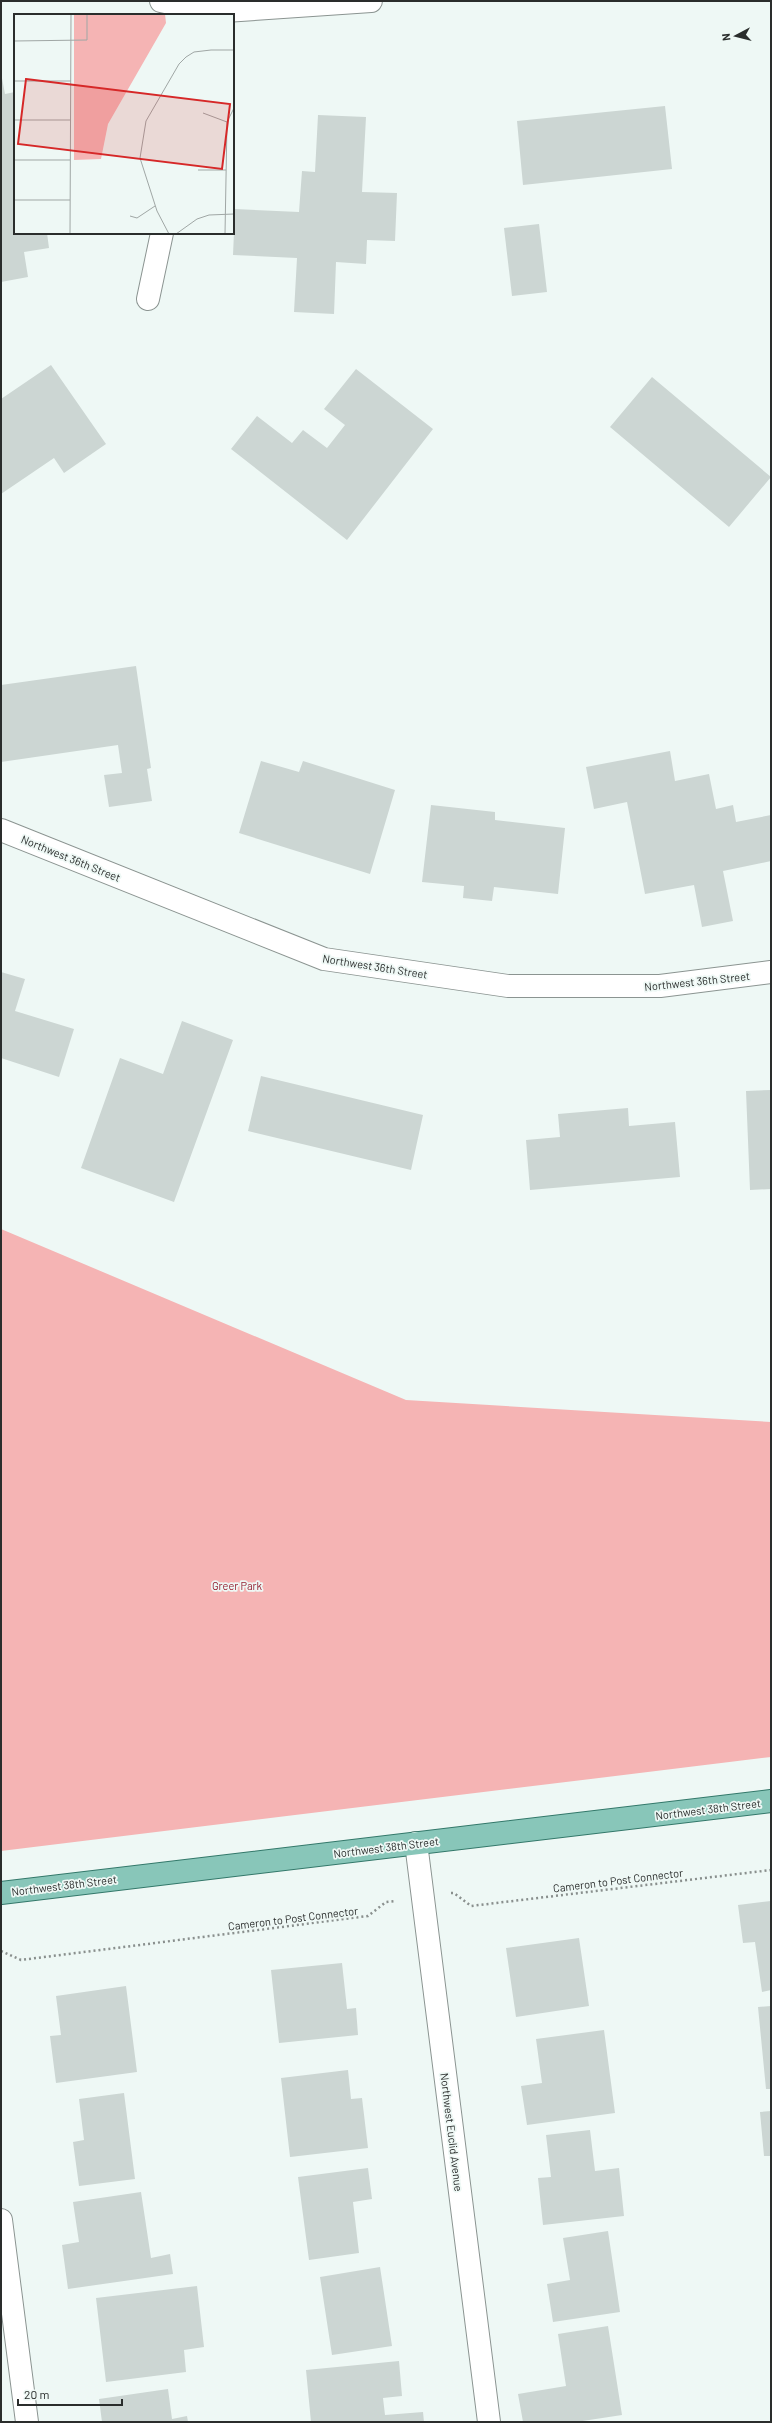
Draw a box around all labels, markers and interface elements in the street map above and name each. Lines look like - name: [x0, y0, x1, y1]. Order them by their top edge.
- inset map: [14, 14, 234, 234]
- north arrow: [716, 16, 756, 56]
- text: N: [719, 33, 732, 42]
- street label: Northwest 36th Street: [19, 832, 123, 884]
- street label: Northwest 36th Street: [322, 951, 428, 981]
- street label: Northwest 36th Street: [644, 969, 750, 993]
- park label: Greer Park: [212, 1579, 263, 1592]
- street label: Northwest 38th Street: [655, 1796, 761, 1822]
- street label: Northwest 38th Street: [333, 1834, 439, 1860]
- street label: Cameron to Post Connector: [552, 1866, 684, 1894]
- street label: Northwest 38th Street: [11, 1872, 117, 1898]
- street label: Cameron to Post Connector: [227, 1904, 359, 1932]
- street label: Northwest Euclid Avenue: [438, 2072, 466, 2192]
- scale bar: [18, 2381, 122, 2407]
- text: 20 m: [24, 2387, 50, 2401]

